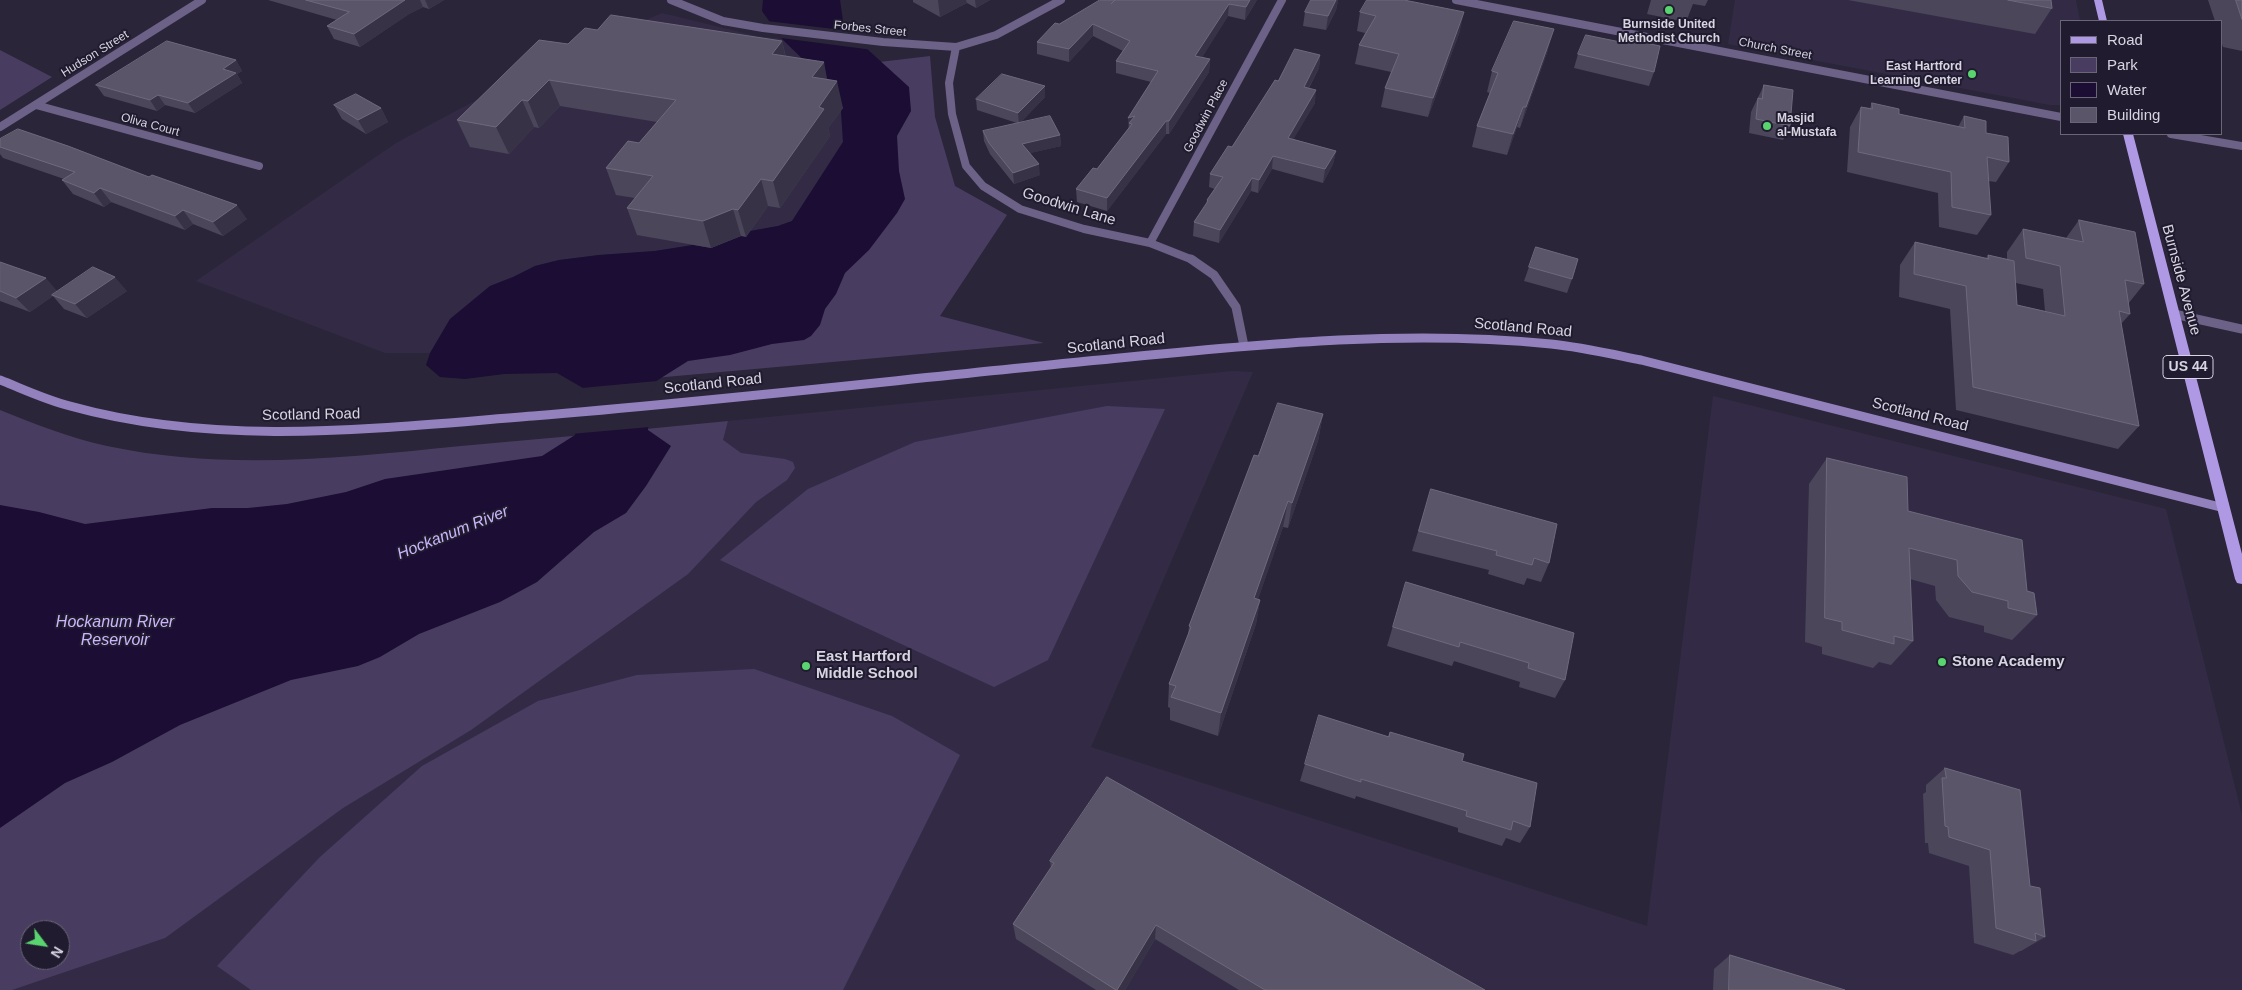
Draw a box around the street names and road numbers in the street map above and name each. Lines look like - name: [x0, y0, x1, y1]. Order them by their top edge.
- street label: Forbes Street: [833, 18, 907, 40]
- street label: Hudson Street: [59, 28, 131, 80]
- street label: Church Street: [1737, 35, 1813, 63]
- street label: Goodwin Place: [1181, 77, 1231, 155]
- street label: Oliva Court: [119, 110, 181, 140]
- street label: Goodwin Lane: [1020, 184, 1118, 230]
- street label: Burnside Avenue: [2158, 223, 2204, 337]
- street label: Scotland Road: [1473, 315, 1573, 341]
- street label: Scotland Road: [1066, 330, 1166, 358]
- road number: US 44: [2163, 356, 2213, 378]
- street label: Scotland Road: [663, 370, 763, 398]
- street label: Scotland Road: [1870, 394, 1970, 436]
- street label: Scotland Road: [262, 405, 360, 425]

